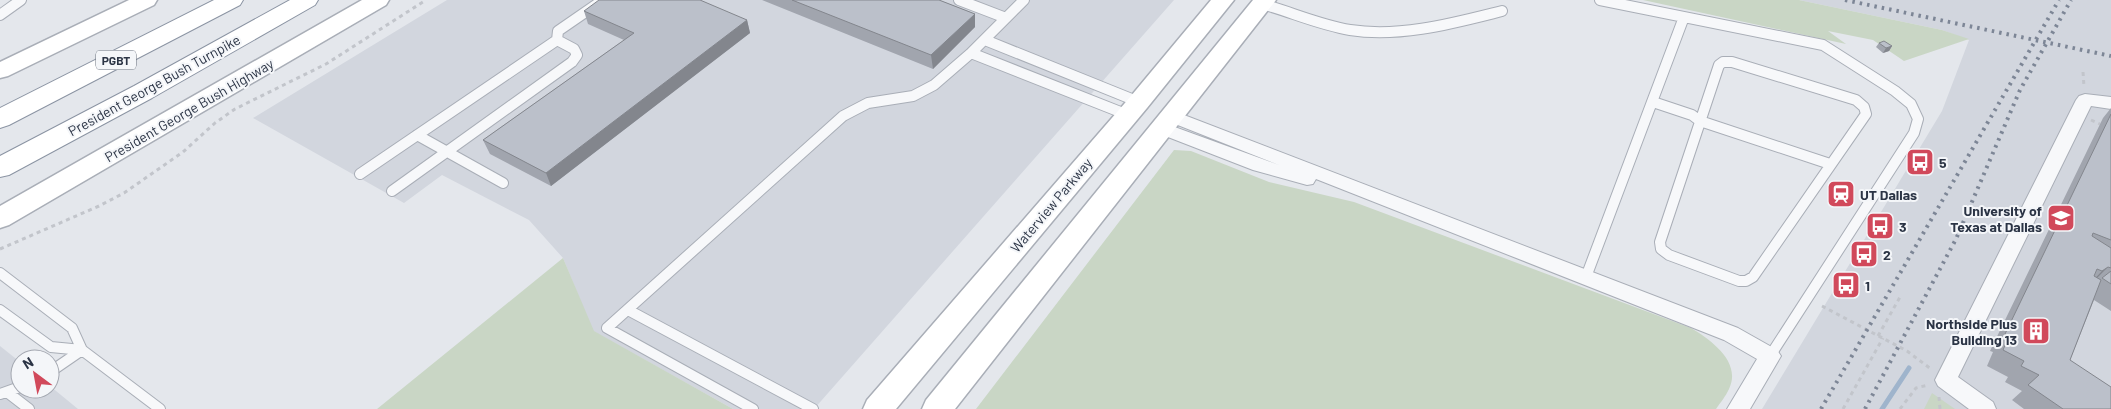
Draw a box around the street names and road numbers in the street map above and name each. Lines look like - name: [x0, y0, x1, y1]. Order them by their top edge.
- street label: President George Bush Turnpike: [65, 31, 243, 139]
- road number: PGBT: [96, 50, 136, 70]
- street label: President George Bush Highway: [102, 54, 277, 165]
- street label: Waterview Parkway: [1007, 154, 1096, 256]

